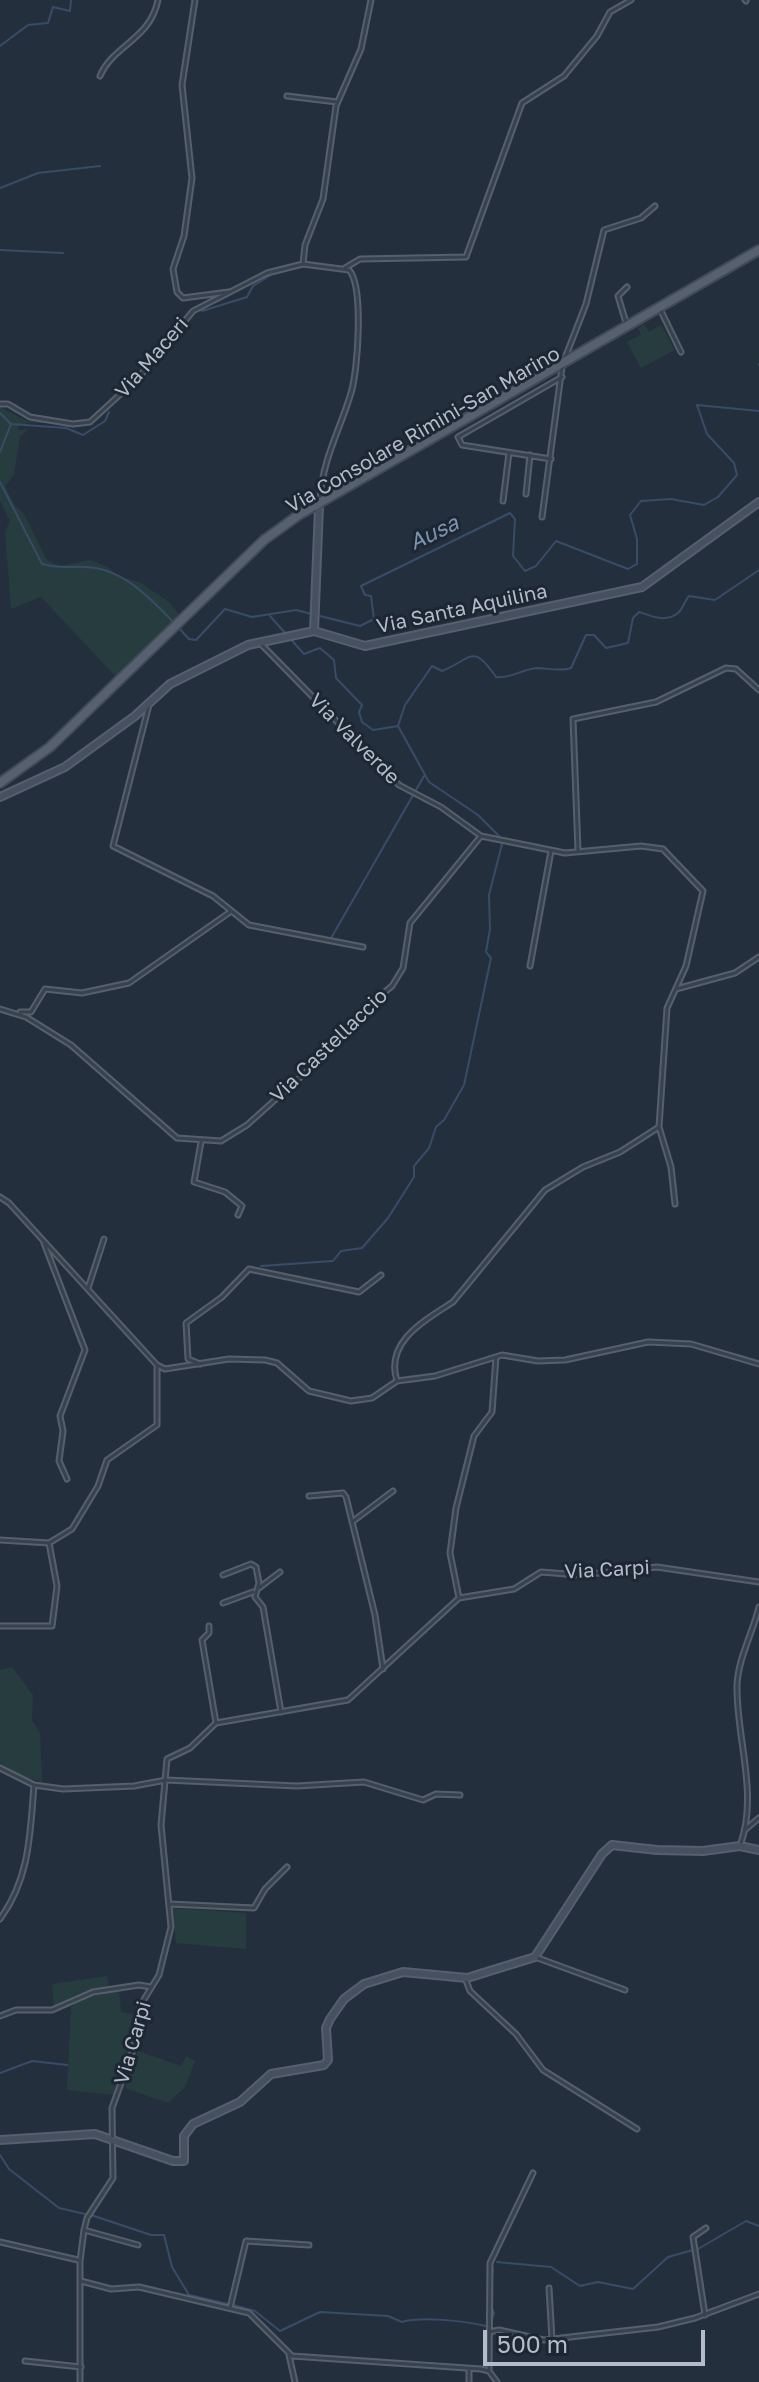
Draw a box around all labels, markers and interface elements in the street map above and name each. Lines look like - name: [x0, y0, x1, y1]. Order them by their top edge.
- street label: Via Maceri: [110, 313, 194, 403]
- street label: Via Consolare Rimini-San Marino: [282, 342, 564, 518]
- water label: Ausa: [405, 510, 463, 556]
- street label: Via Santa Aquilina: [374, 579, 550, 639]
- street label: Via Valverde: [304, 689, 404, 789]
- street label: Via Castellaccio: [265, 984, 393, 1108]
- street label: Via Carpi: [564, 1556, 650, 1584]
- street label: Via Carpi: [110, 1999, 156, 2087]
- scale bar: [487, 2314, 709, 2364]
- text: 500 m: [497, 2329, 568, 2358]

